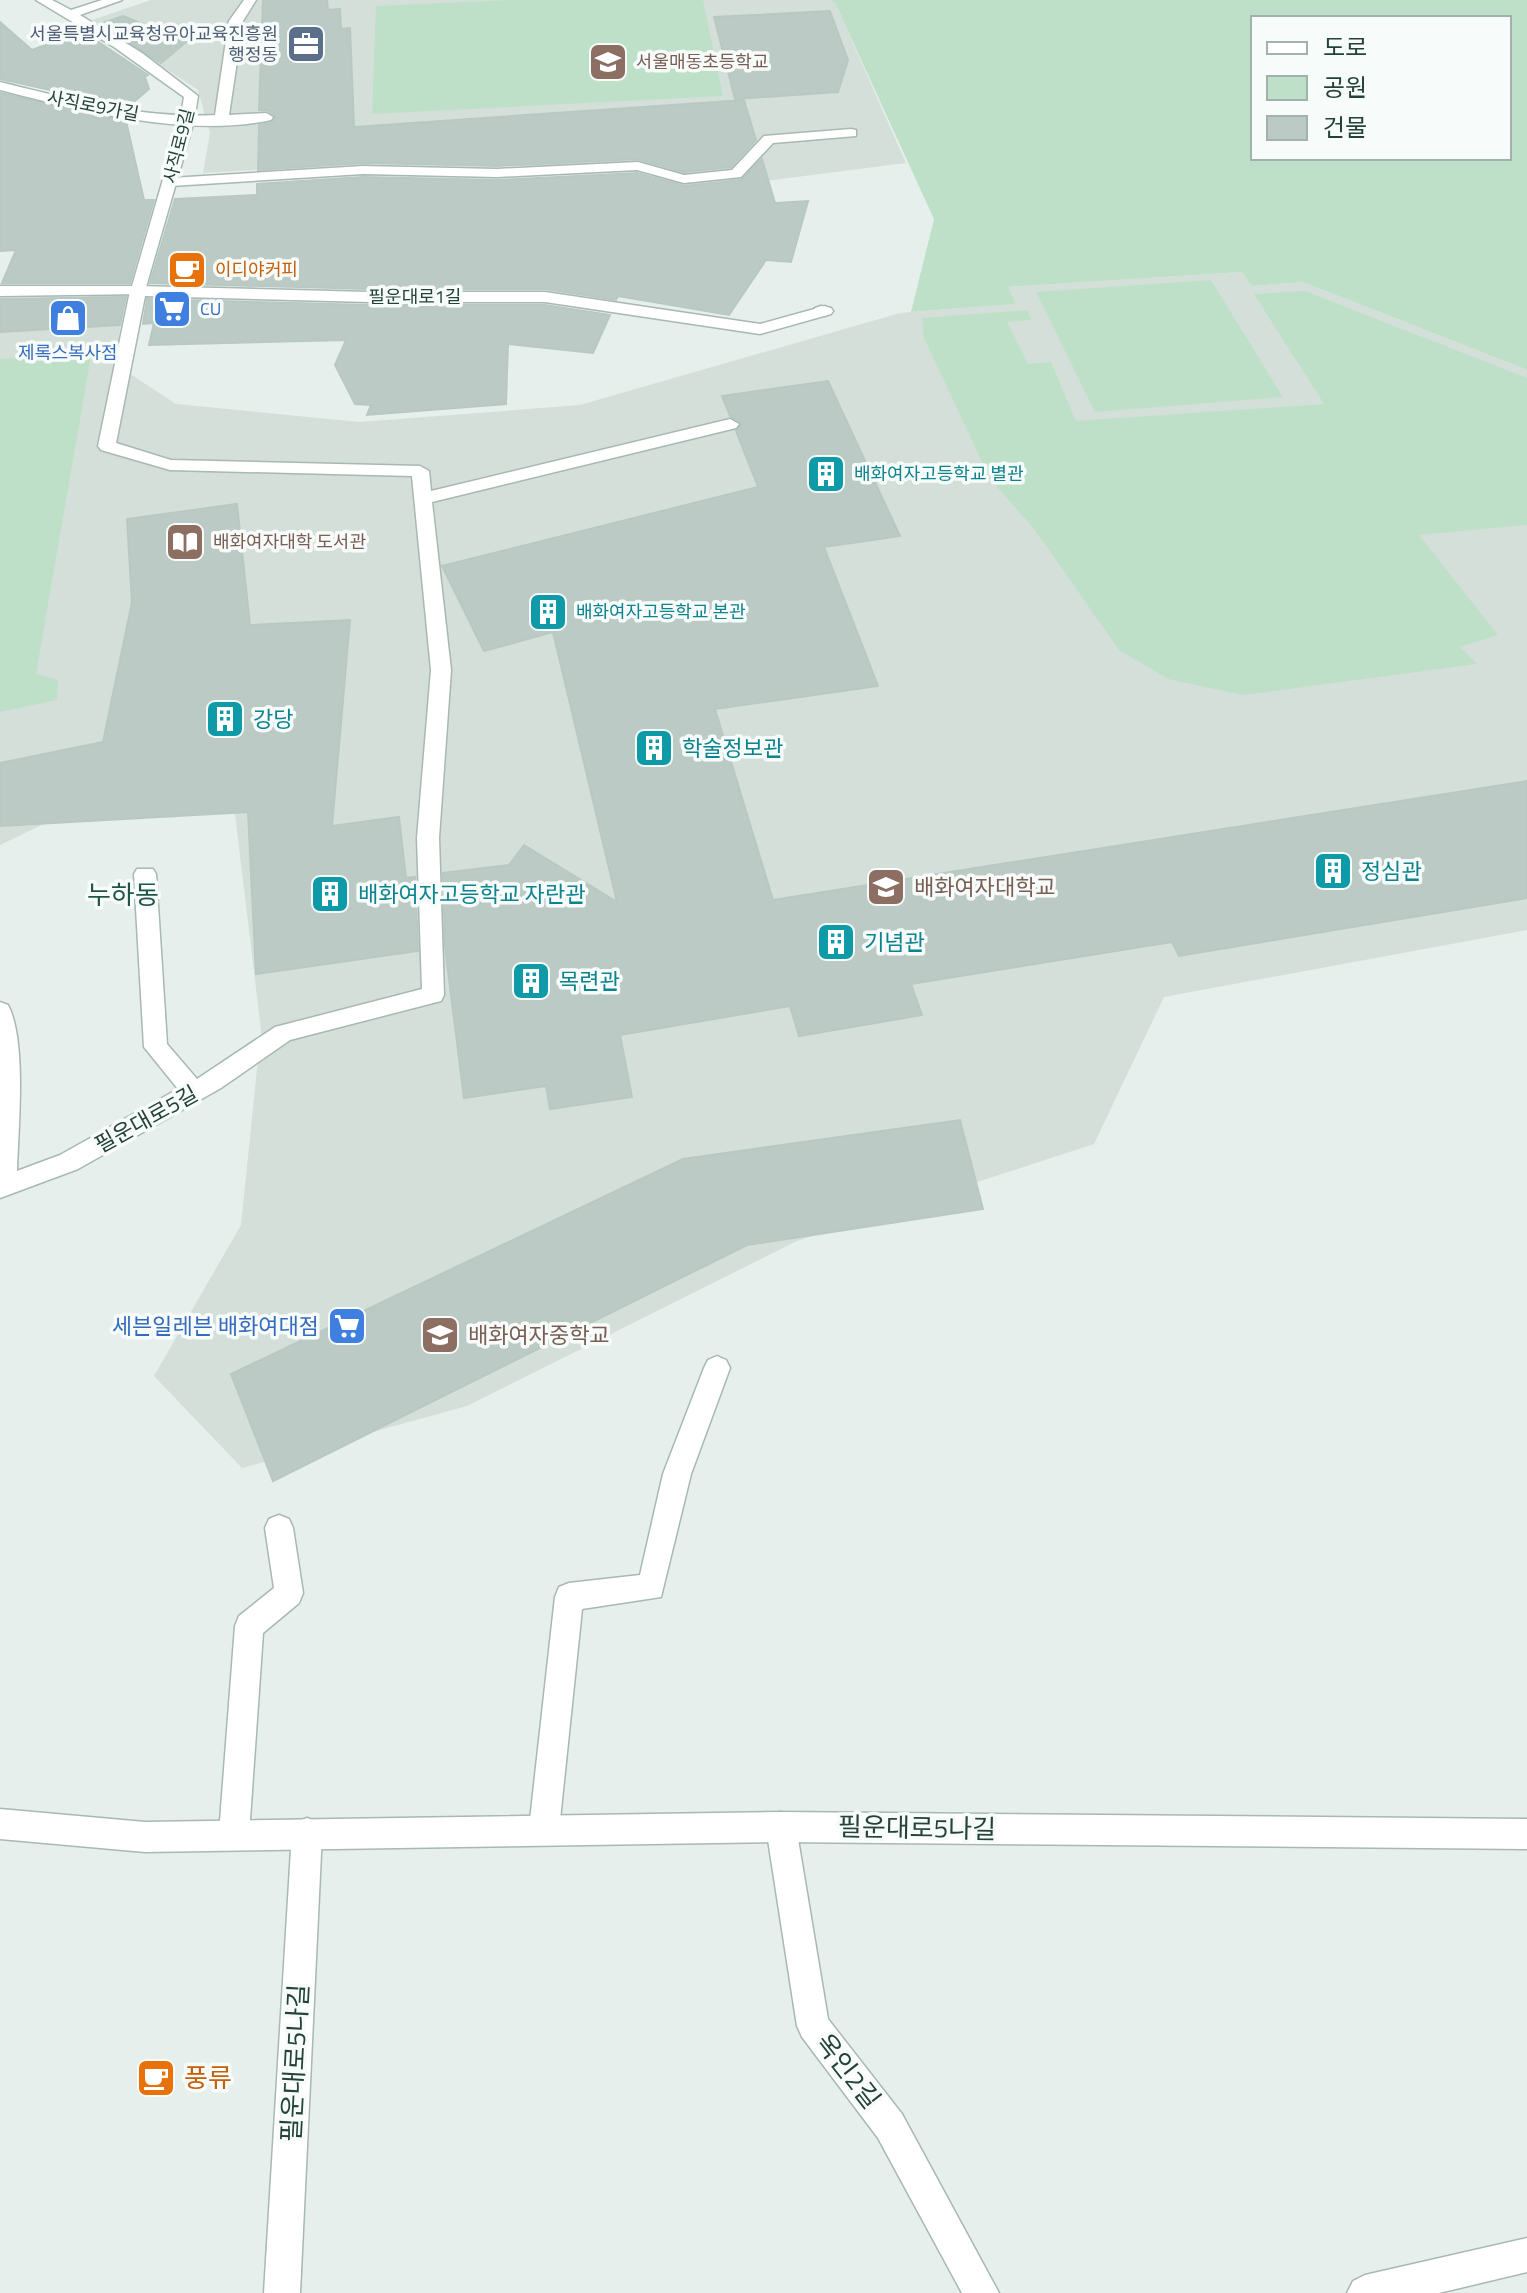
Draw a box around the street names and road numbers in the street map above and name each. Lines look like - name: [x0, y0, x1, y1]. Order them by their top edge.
- street label: 사직로9가길: [45, 83, 141, 128]
- street label: 사직로9길: [156, 106, 201, 186]
- street label: 필운대로1길: [369, 283, 461, 310]
- street label: 필운대로5길: [88, 1077, 204, 1161]
- street label: 필운대로5나길: [838, 1807, 996, 1848]
- street label: 필운대로5나길: [271, 1983, 318, 2143]
- street label: 옥인2길: [806, 2025, 890, 2117]

